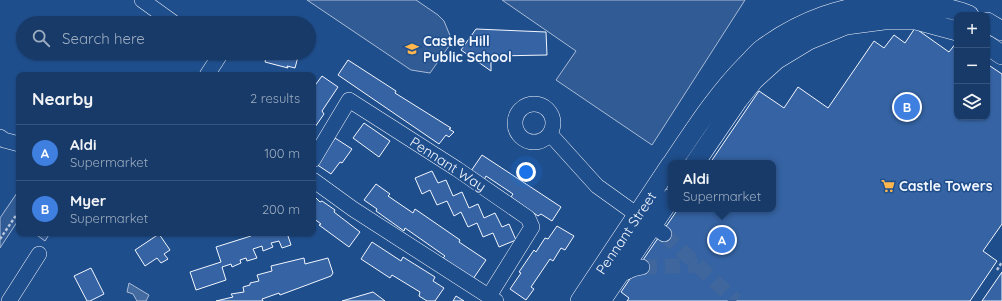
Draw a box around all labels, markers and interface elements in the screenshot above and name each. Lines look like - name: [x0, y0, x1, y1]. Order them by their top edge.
- map controls: [954, 12, 990, 120]
- button: +: [954, 12, 990, 48]
- search box: [16, 16, 316, 60]
- icon: search: [30, 27, 52, 49]
- text: Search here: [62, 29, 145, 48]
- place label: Castle Hill Public School: [423, 32, 512, 66]
- school or university icon: Castle Hill Public School: [404, 41, 420, 57]
- button: −: [954, 48, 990, 84]
- button: layers: [954, 84, 990, 120]
- text: Nearby: [32, 88, 93, 109]
- text: 2 results: [250, 90, 300, 106]
- pin: B: [894, 92, 920, 122]
- street label: Pennant Way: [406, 133, 490, 195]
- text: Aldi: [70, 135, 96, 154]
- text: A: [41, 145, 49, 161]
- text: 100 m: [264, 145, 300, 161]
- text: Supermarket: [70, 154, 148, 170]
- popup: [668, 160, 776, 212]
- your location: [516, 162, 536, 182]
- text: Aldi: [683, 169, 709, 188]
- place label: Castle Towers: [899, 177, 993, 195]
- supermarket icon: Castle Towers: [880, 178, 896, 194]
- street label: Pennant Street: [592, 188, 660, 278]
- text: Supermarket: [683, 188, 761, 204]
- text: Myer: [70, 191, 106, 210]
- text: B: [41, 201, 49, 217]
- text: 200 m: [262, 201, 300, 217]
- text: Supermarket: [70, 210, 148, 226]
- pin: A: [709, 225, 735, 255]

